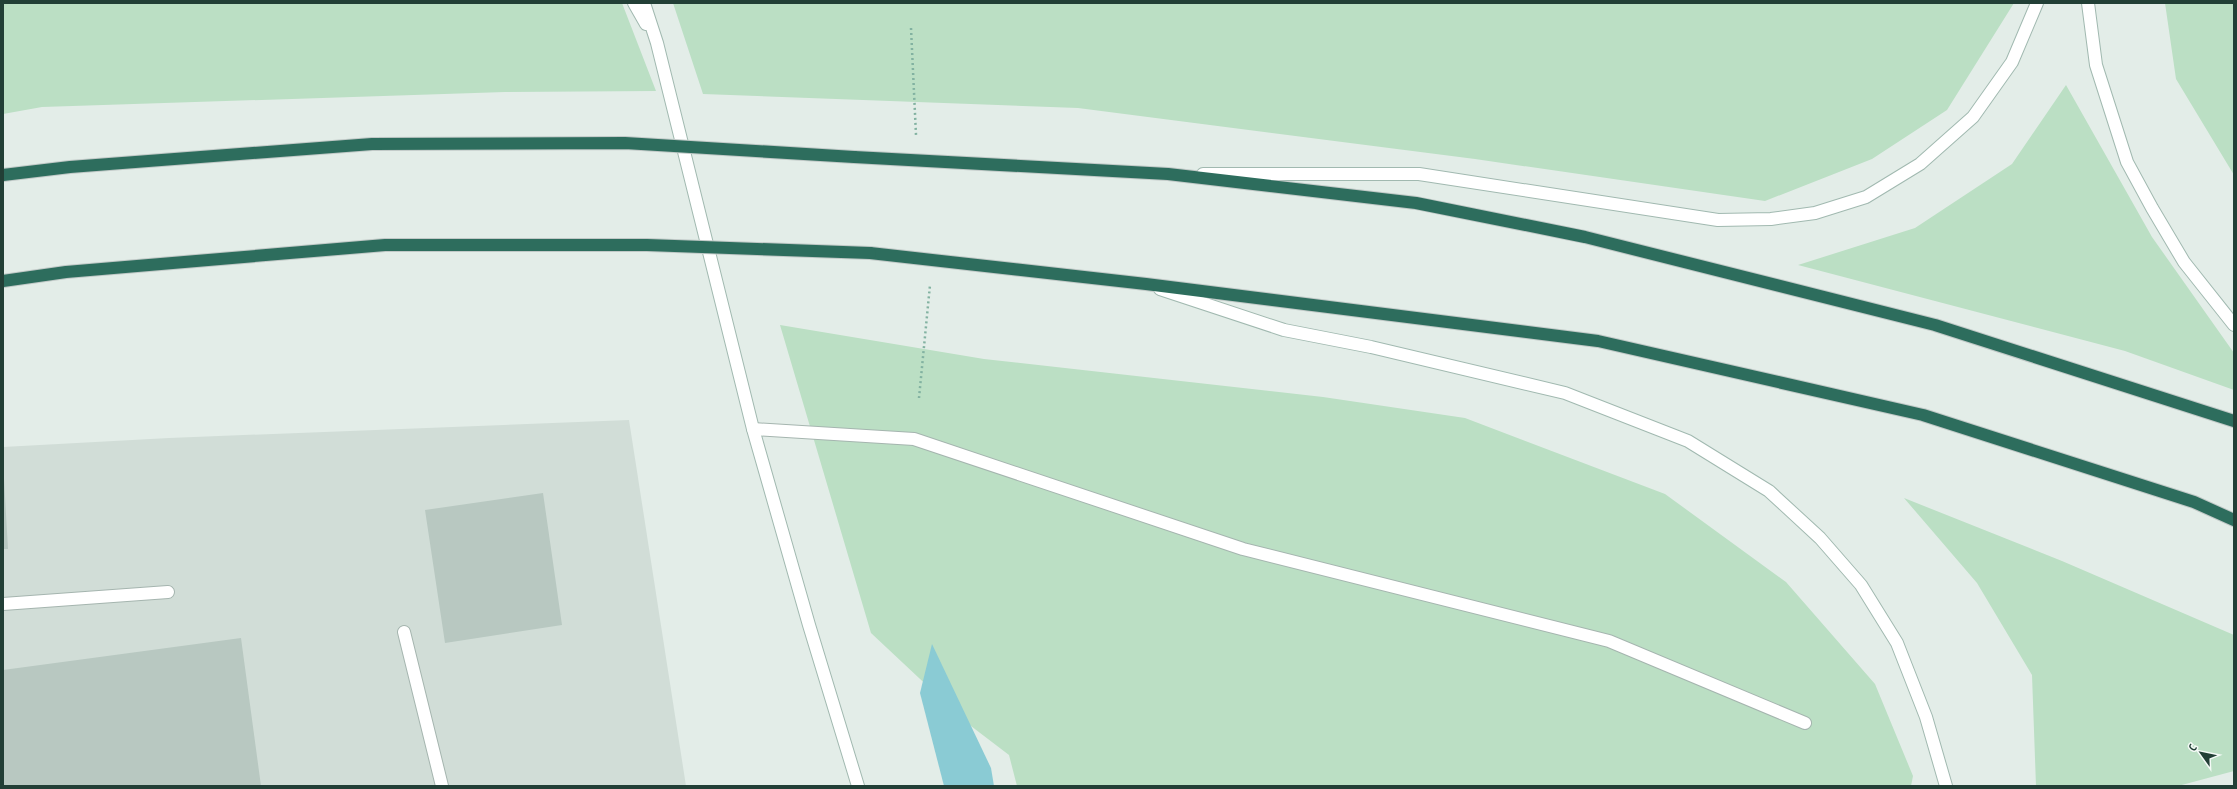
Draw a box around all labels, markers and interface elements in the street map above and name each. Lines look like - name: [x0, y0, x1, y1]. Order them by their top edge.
- north arrow: [2181, 733, 2221, 773]
- text: С: [2185, 742, 2200, 753]

